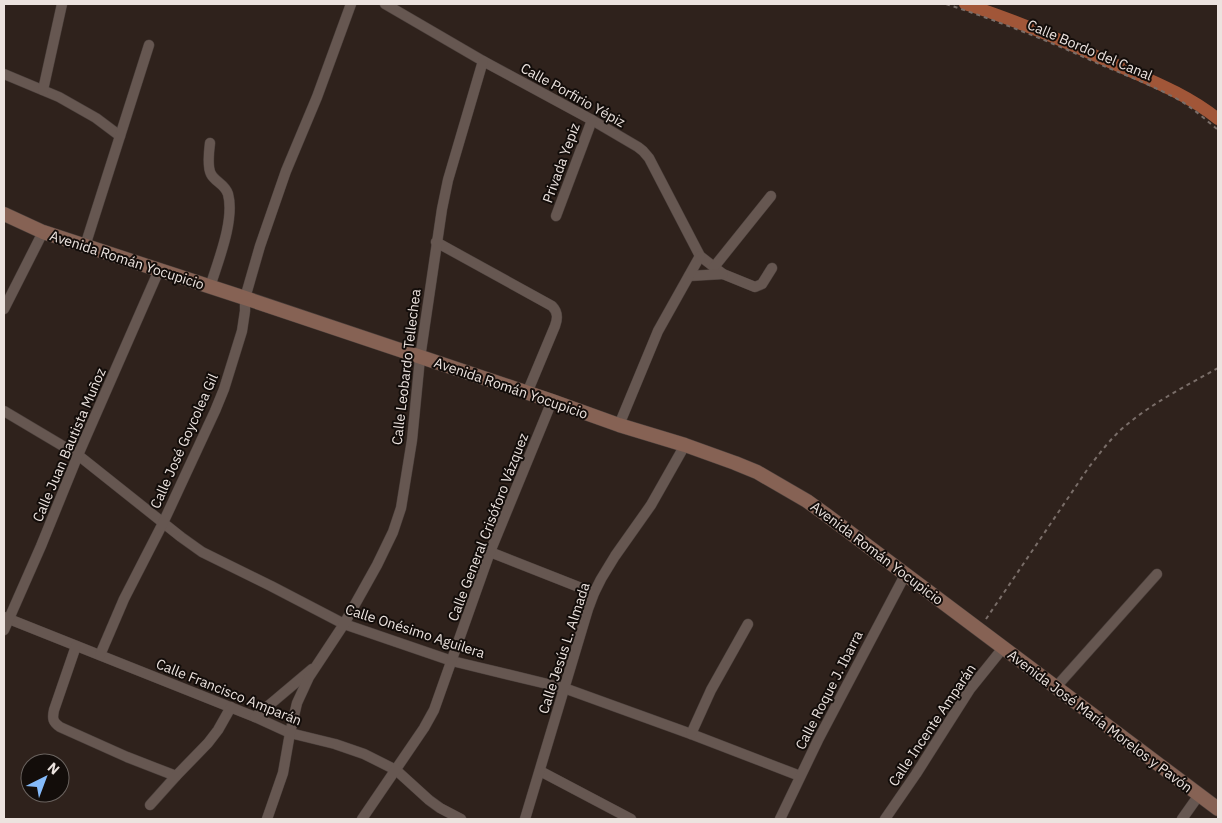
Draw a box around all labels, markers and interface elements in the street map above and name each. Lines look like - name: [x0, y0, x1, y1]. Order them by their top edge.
- street label: Calle Bordo del Canal: [1025, 15, 1156, 85]
- street label: Calle Porfirio Yépiz: [517, 59, 629, 131]
- street label: Privada Yepiz: [538, 120, 584, 205]
- street label: Avenida Román Yocupicio: [47, 226, 207, 294]
- street label: Calle Leobardo Tellechea: [387, 287, 425, 446]
- street label: Avenida Román Yocupicio: [432, 353, 590, 423]
- street label: Calle Juan Bautista Muñoz: [28, 365, 110, 525]
- street label: Calle José Goycolea Gil: [146, 370, 222, 511]
- street label: Calle General Crisóforo Vázquez: [444, 430, 532, 624]
- street label: Avenida Román Yocupicio: [807, 497, 947, 609]
- street label: Calle Jesús L. Almada: [534, 580, 594, 716]
- street label: Calle Onésimo Aguilera: [343, 600, 488, 662]
- street label: Calle Roque J. Ibarra: [791, 627, 867, 753]
- street label: Avenida José María Morelos y Pavón: [1004, 646, 1196, 796]
- street label: Calle Francisco Amparán: [154, 655, 304, 729]
- street label: Calle Incente Amparán: [884, 660, 980, 790]
- north arrow: [20, 753, 70, 803]
- text: N: [44, 758, 63, 778]

